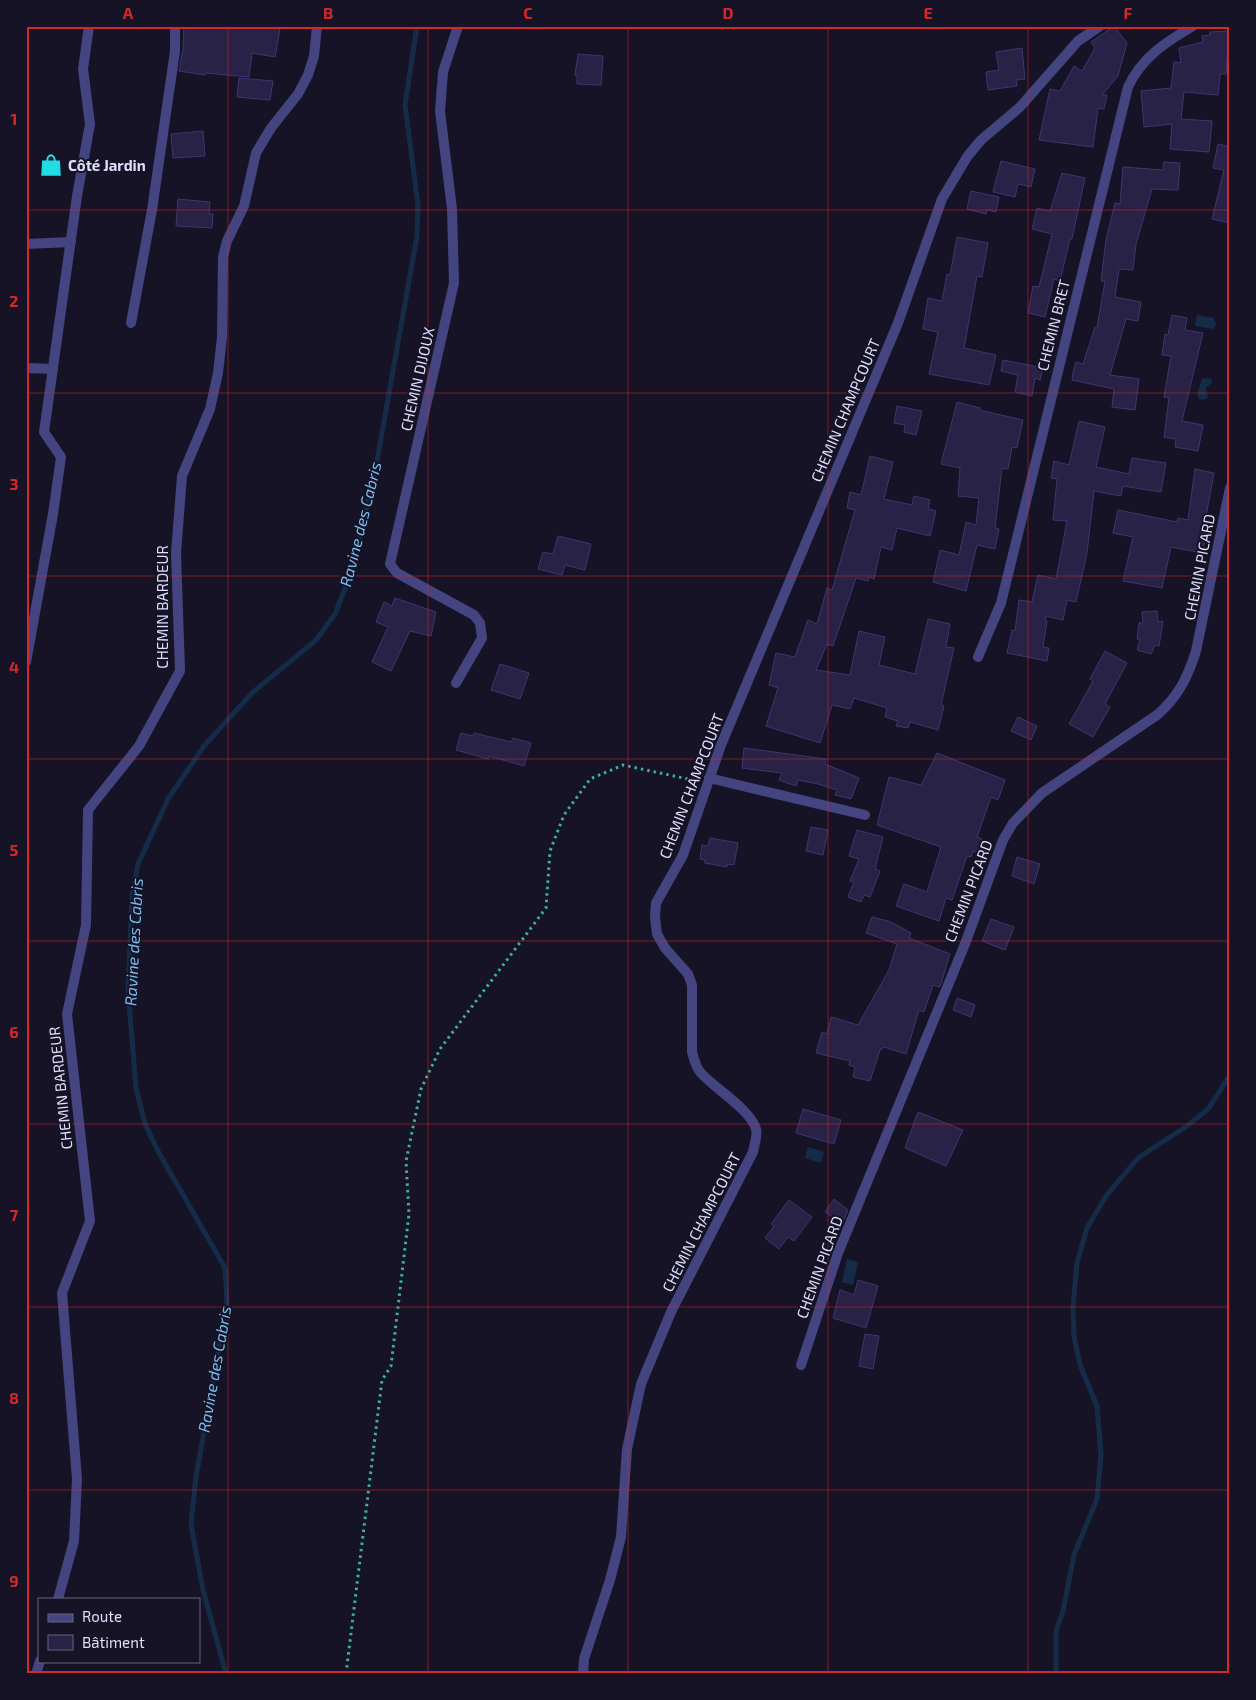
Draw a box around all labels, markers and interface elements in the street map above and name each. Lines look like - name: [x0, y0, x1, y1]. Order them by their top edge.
- text: A: [123, 3, 134, 22]
- text: B: [323, 3, 333, 22]
- text: C: [523, 3, 533, 22]
- text: D: [723, 3, 734, 22]
- text: E: [923, 3, 933, 22]
- text: F: [1124, 3, 1133, 22]
- text: 1: [11, 109, 17, 128]
- shop icon: Côté Jardin: [38, 152, 64, 178]
- place label: Côté Jardin: [68, 156, 146, 174]
- street label: CHEMIN BRET: [1033, 277, 1073, 373]
- text: 2: [9, 291, 19, 310]
- street label: CHEMIN DIJOUX: [396, 325, 438, 433]
- street label: CHEMIN CHAMPCOURT: [807, 335, 883, 484]
- water label: Ravine des Cabris: [335, 460, 385, 588]
- text: 3: [9, 474, 19, 493]
- street label: CHEMIN PICARD: [1180, 512, 1218, 622]
- street label: CHEMIN BARDEUR: [153, 545, 171, 669]
- text: 4: [9, 657, 19, 676]
- street label: CHEMIN CHAMPCOURT: [655, 711, 727, 861]
- street label: CHEMIN PICARD: [940, 837, 996, 945]
- text: 5: [10, 840, 19, 859]
- water label: Ravine des Cabris: [120, 878, 146, 1006]
- text: 6: [9, 1022, 19, 1041]
- street label: CHEMIN BARDEUR: [45, 1026, 75, 1150]
- street label: CHEMIN CHAMPCOURT: [658, 1149, 744, 1295]
- text: 7: [10, 1205, 19, 1224]
- street label: CHEMIN PICARD: [792, 1213, 846, 1321]
- water label: Ravine des Cabris: [194, 1304, 234, 1434]
- text: 8: [9, 1388, 19, 1407]
- text: 9: [9, 1571, 19, 1590]
- legend: [38, 1598, 200, 1662]
- text: Route: [82, 1607, 122, 1625]
- text: Bâtiment: [82, 1633, 145, 1651]

